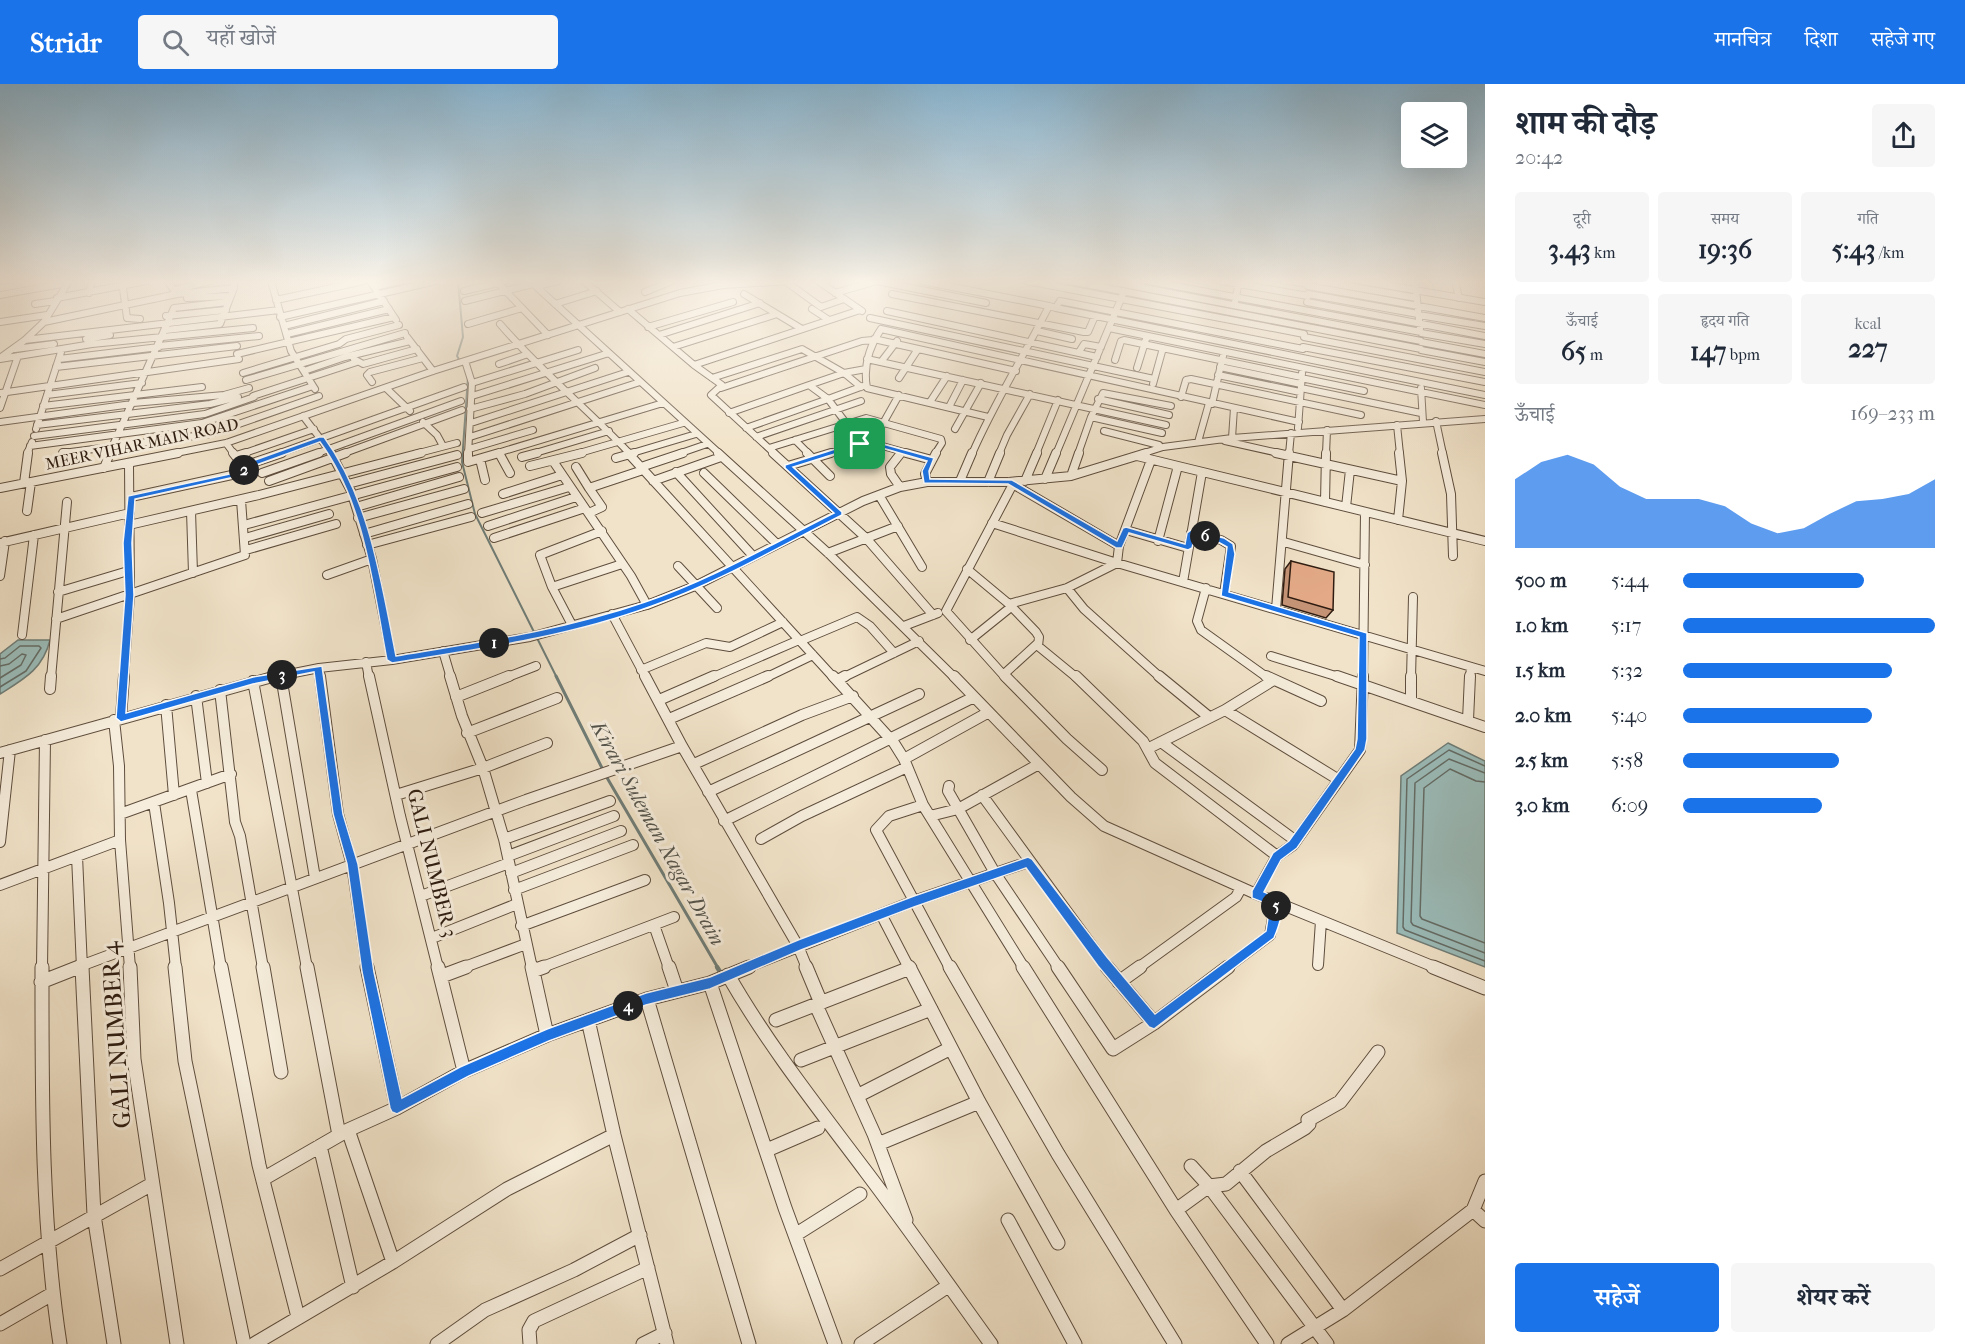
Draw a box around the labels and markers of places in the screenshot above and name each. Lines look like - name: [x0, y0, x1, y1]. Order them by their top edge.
- pin: [834, 418, 885, 469]
- pin: 2: [229, 455, 259, 485]
- pin: 6: [1190, 521, 1220, 551]
- pin: 1: [479, 628, 509, 658]
- pin: 3: [267, 660, 297, 690]
- pin: 5: [1261, 891, 1291, 921]
- pin: 4: [613, 991, 643, 1021]

